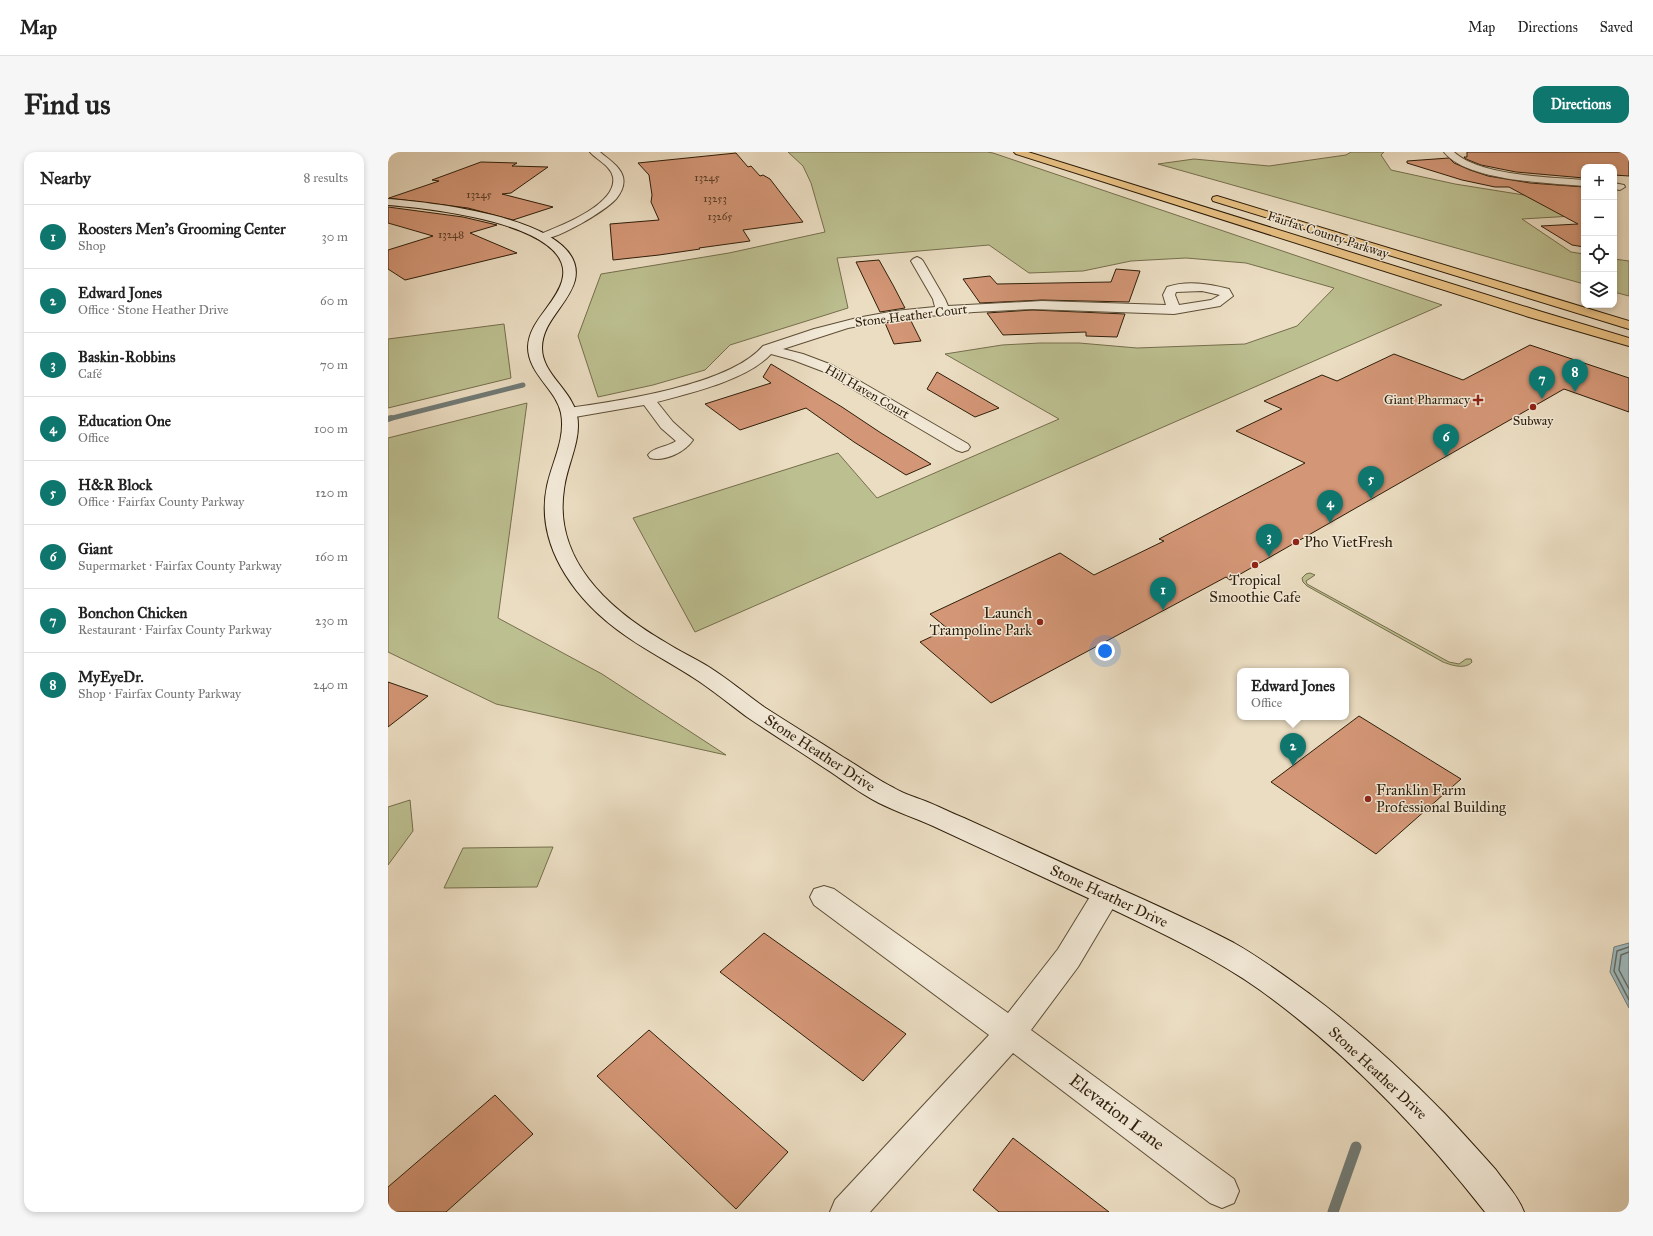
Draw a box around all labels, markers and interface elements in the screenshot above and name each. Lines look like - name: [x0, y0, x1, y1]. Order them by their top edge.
- text: Map: [20, 16, 57, 39]
- text: Map: [1468, 19, 1495, 36]
- text: Directions: [1517, 19, 1578, 36]
- text: Saved: [1600, 19, 1633, 36]
- button: Directions: [1533, 86, 1629, 123]
- text: Find us: [24, 87, 110, 122]
- map controls: [1581, 164, 1617, 308]
- button: +: [1581, 164, 1617, 200]
- text: Nearby: [40, 168, 91, 189]
- text: 8 results: [304, 170, 348, 186]
- house number: 13245: [694, 171, 720, 184]
- house number: 13245: [466, 188, 492, 201]
- house number: 13253: [703, 192, 727, 205]
- button: −: [1581, 200, 1617, 236]
- street label: Fairfax County Parkway: [1265, 208, 1392, 262]
- house number: 13265: [708, 210, 732, 223]
- text: Roosters Men's Grooming Center: [78, 220, 286, 238]
- house number: 13248: [438, 228, 464, 241]
- text: 1: [50, 229, 56, 245]
- text: 30 m: [322, 229, 348, 245]
- button: locate: [1581, 236, 1617, 272]
- text: Shop: [78, 238, 106, 254]
- button: layers: [1581, 272, 1617, 308]
- text: Edward Jones: [78, 284, 162, 302]
- text: 2: [50, 293, 56, 309]
- text: 60 m: [320, 293, 348, 309]
- street label: Stone Heather Court: [854, 301, 968, 331]
- text: Office · Stone Heather Drive: [78, 302, 228, 318]
- text: Baskin-Robbins: [78, 348, 175, 366]
- text: 3: [50, 357, 56, 373]
- text: 70 m: [320, 357, 348, 373]
- pin: 8: [1562, 359, 1588, 392]
- street label: Hill Haven Court: [822, 361, 912, 423]
- text: Café: [78, 366, 102, 382]
- pin: 7: [1529, 366, 1555, 399]
- place label: Giant Pharmacy: [1384, 392, 1471, 408]
- marker: Giant Pharmacy: [1473, 395, 1483, 405]
- marker: Subway: [1528, 402, 1538, 412]
- text: Education One: [78, 412, 171, 430]
- place label: Subway: [1513, 413, 1554, 429]
- text: 4: [49, 421, 57, 437]
- text: 100 m: [314, 421, 348, 437]
- pin: 6: [1433, 424, 1459, 457]
- text: Office: [78, 430, 109, 446]
- pin: 5: [1358, 466, 1384, 499]
- text: H&R Block: [78, 476, 152, 494]
- text: 5: [50, 485, 56, 501]
- text: 120 m: [315, 485, 348, 501]
- pin: 4: [1317, 490, 1343, 523]
- text: Office · Fairfax County Parkway: [78, 494, 244, 510]
- pin: 3: [1256, 524, 1282, 557]
- place label: Pho VietFresh: [1304, 533, 1393, 551]
- marker: Pho VietFresh: [1291, 537, 1301, 547]
- text: Giant: [78, 540, 113, 558]
- text: 6: [50, 549, 56, 565]
- text: 160 m: [315, 549, 348, 565]
- text: Supermarket · Fairfax County Parkway: [78, 558, 282, 574]
- marker: Tropical Smoothie Cafe: [1250, 560, 1260, 570]
- place label: Tropical Smoothie Cafe: [1209, 571, 1301, 606]
- pin: 1: [1150, 577, 1176, 610]
- text: Bonchon Chicken: [78, 604, 188, 622]
- place label: Launch Trampoline Park: [930, 604, 1033, 639]
- text: 7: [50, 613, 56, 629]
- text: 230 m: [315, 613, 348, 629]
- marker: Launch Trampoline Park: [1035, 617, 1045, 627]
- text: Restaurant · Fairfax County Parkway: [78, 622, 272, 638]
- your location: [1095, 641, 1115, 661]
- text: MyEyeDr.: [78, 668, 144, 686]
- popup: [1237, 668, 1349, 720]
- text: 8: [50, 677, 56, 693]
- text: 240 m: [313, 677, 348, 693]
- text: Edward Jones: [1251, 677, 1335, 695]
- text: Shop · Fairfax County Parkway: [78, 686, 241, 702]
- text: Office: [1251, 695, 1282, 711]
- street label: Stone Heather Drive: [761, 711, 879, 795]
- pin: 2: [1280, 733, 1306, 766]
- place label: Franklin Farm Professional Building: [1376, 781, 1507, 816]
- marker: Franklin Farm Professional Building: [1363, 794, 1373, 804]
- street label: Stone Heather Drive: [1047, 861, 1171, 931]
- street label: Stone Heather Drive: [1325, 1023, 1431, 1123]
- street label: Elevation Lane: [1065, 1069, 1169, 1155]

